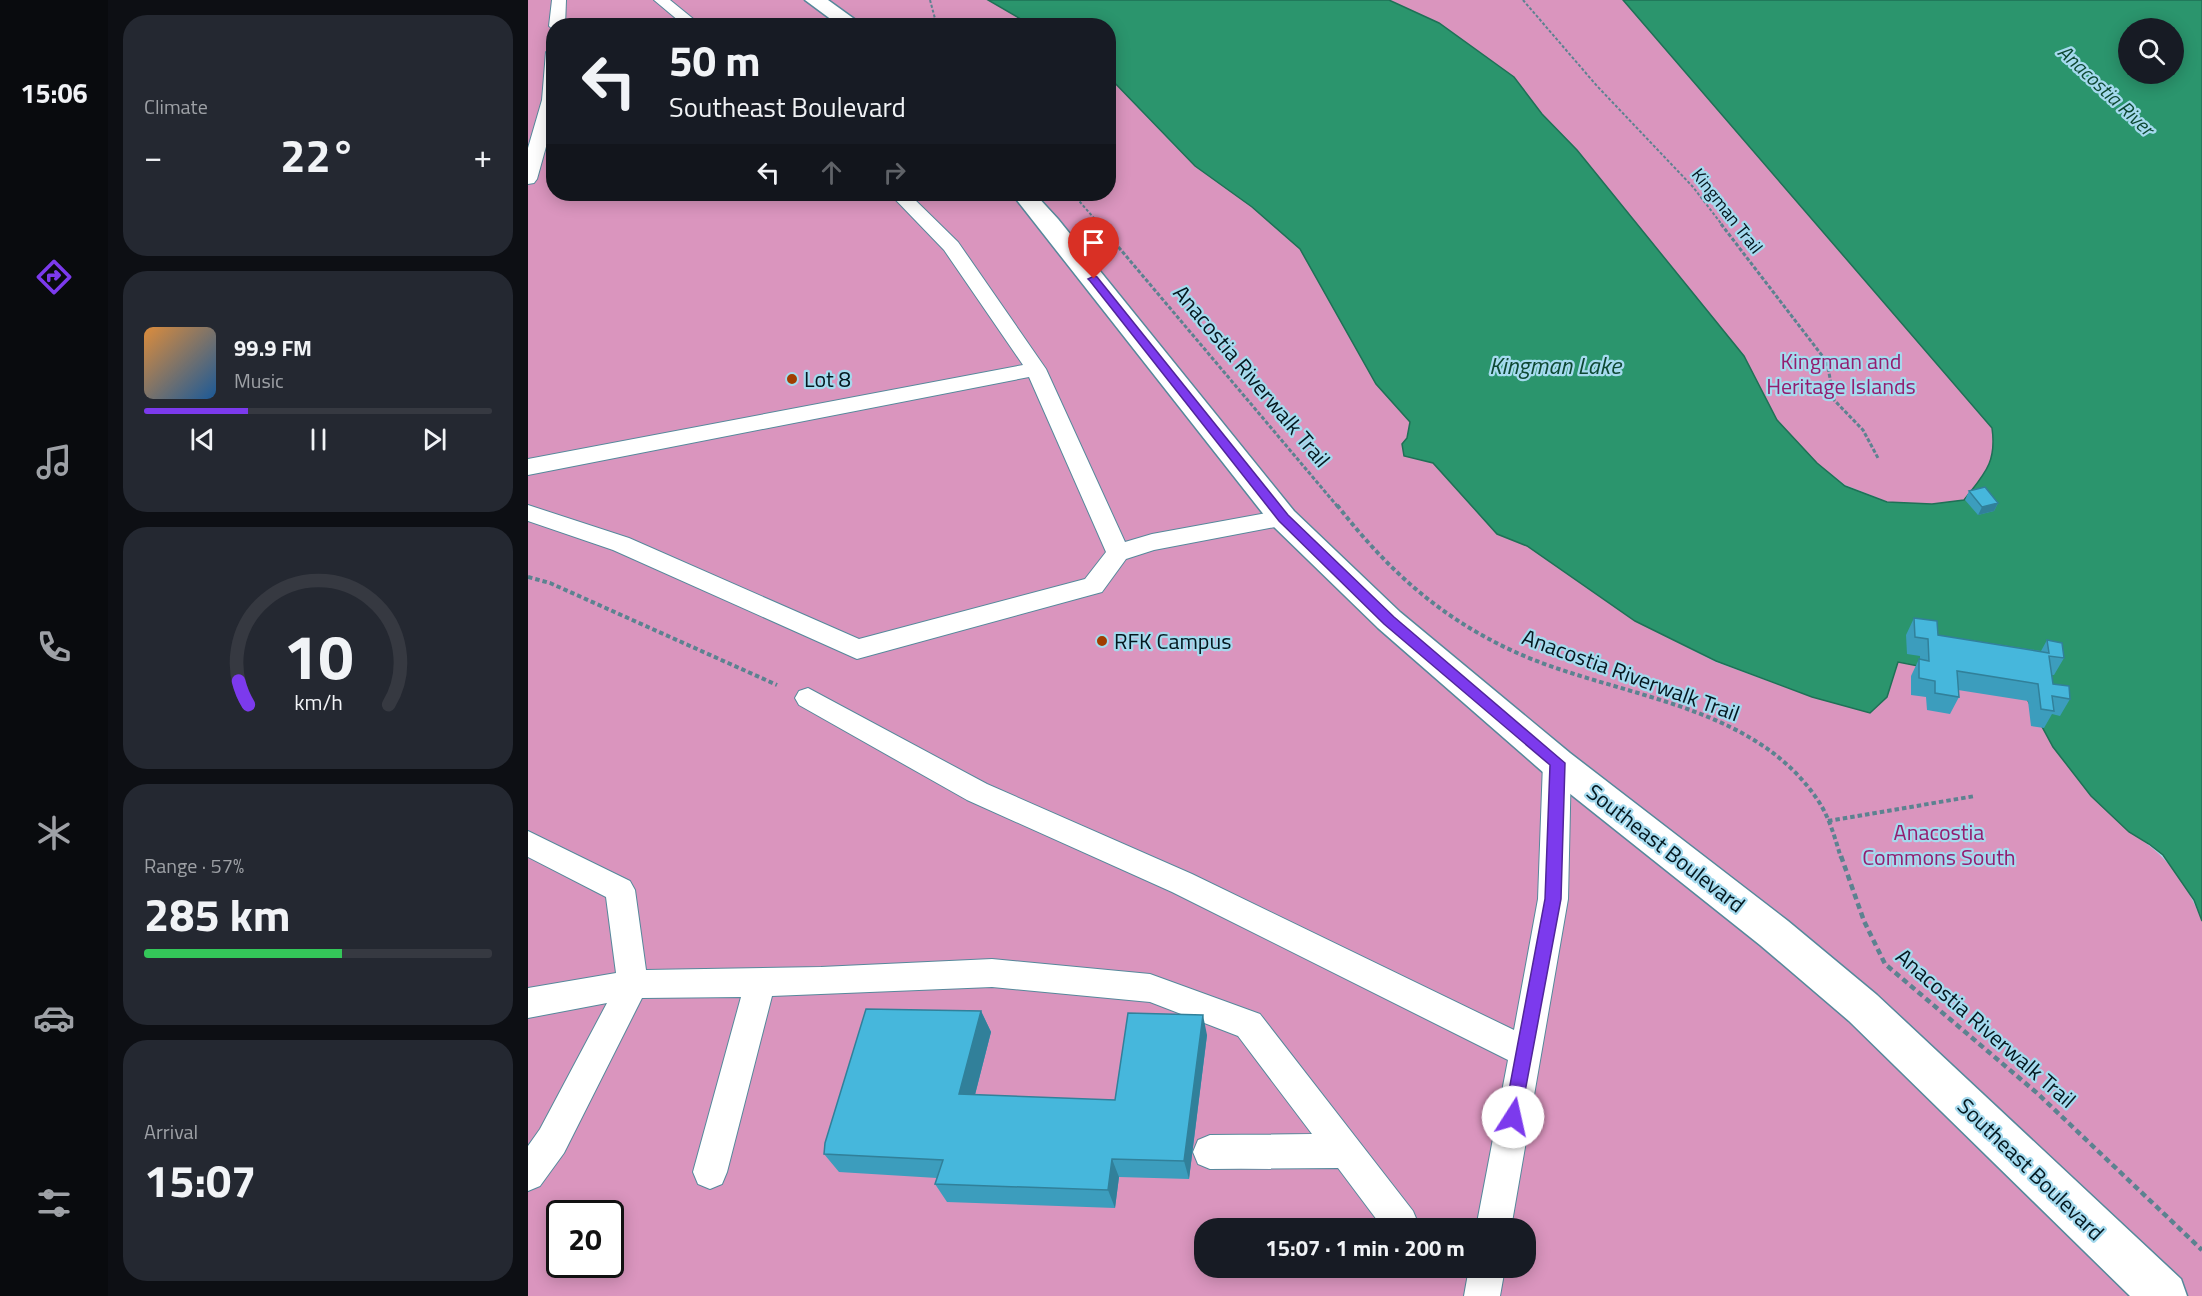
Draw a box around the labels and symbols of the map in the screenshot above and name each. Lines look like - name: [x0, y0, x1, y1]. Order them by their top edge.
- water label: Anacostia River: [2051, 37, 2164, 144]
- street label: Kingman Trail: [1685, 162, 1769, 259]
- pin: [1068, 217, 1119, 279]
- street label: Anacostia Riverwalk Trail: [1165, 277, 1339, 475]
- park label: Kingman and Heritage Islands: [1766, 344, 1916, 403]
- water label: Kingman Lake: [1489, 347, 1623, 383]
- place label: Lot 8: [804, 362, 851, 396]
- marker: Lot 8: [785, 372, 799, 386]
- street label: Anacostia Riverwalk Trail: [1517, 620, 1745, 730]
- place label: RFK Campus: [1114, 624, 1231, 658]
- marker: RFK Campus: [1095, 634, 1109, 648]
- street label: Southeast Boulevard: [1580, 775, 1752, 921]
- park label: Anacostia Commons South: [1862, 815, 2016, 874]
- street label: Anacostia Riverwalk Trail: [1888, 940, 2084, 1116]
- position arrow: [1481, 1085, 1545, 1149]
- street label: Southeast Boulevard: [1950, 1090, 2112, 1248]
- speed limit sign: 20: [546, 1200, 624, 1278]

